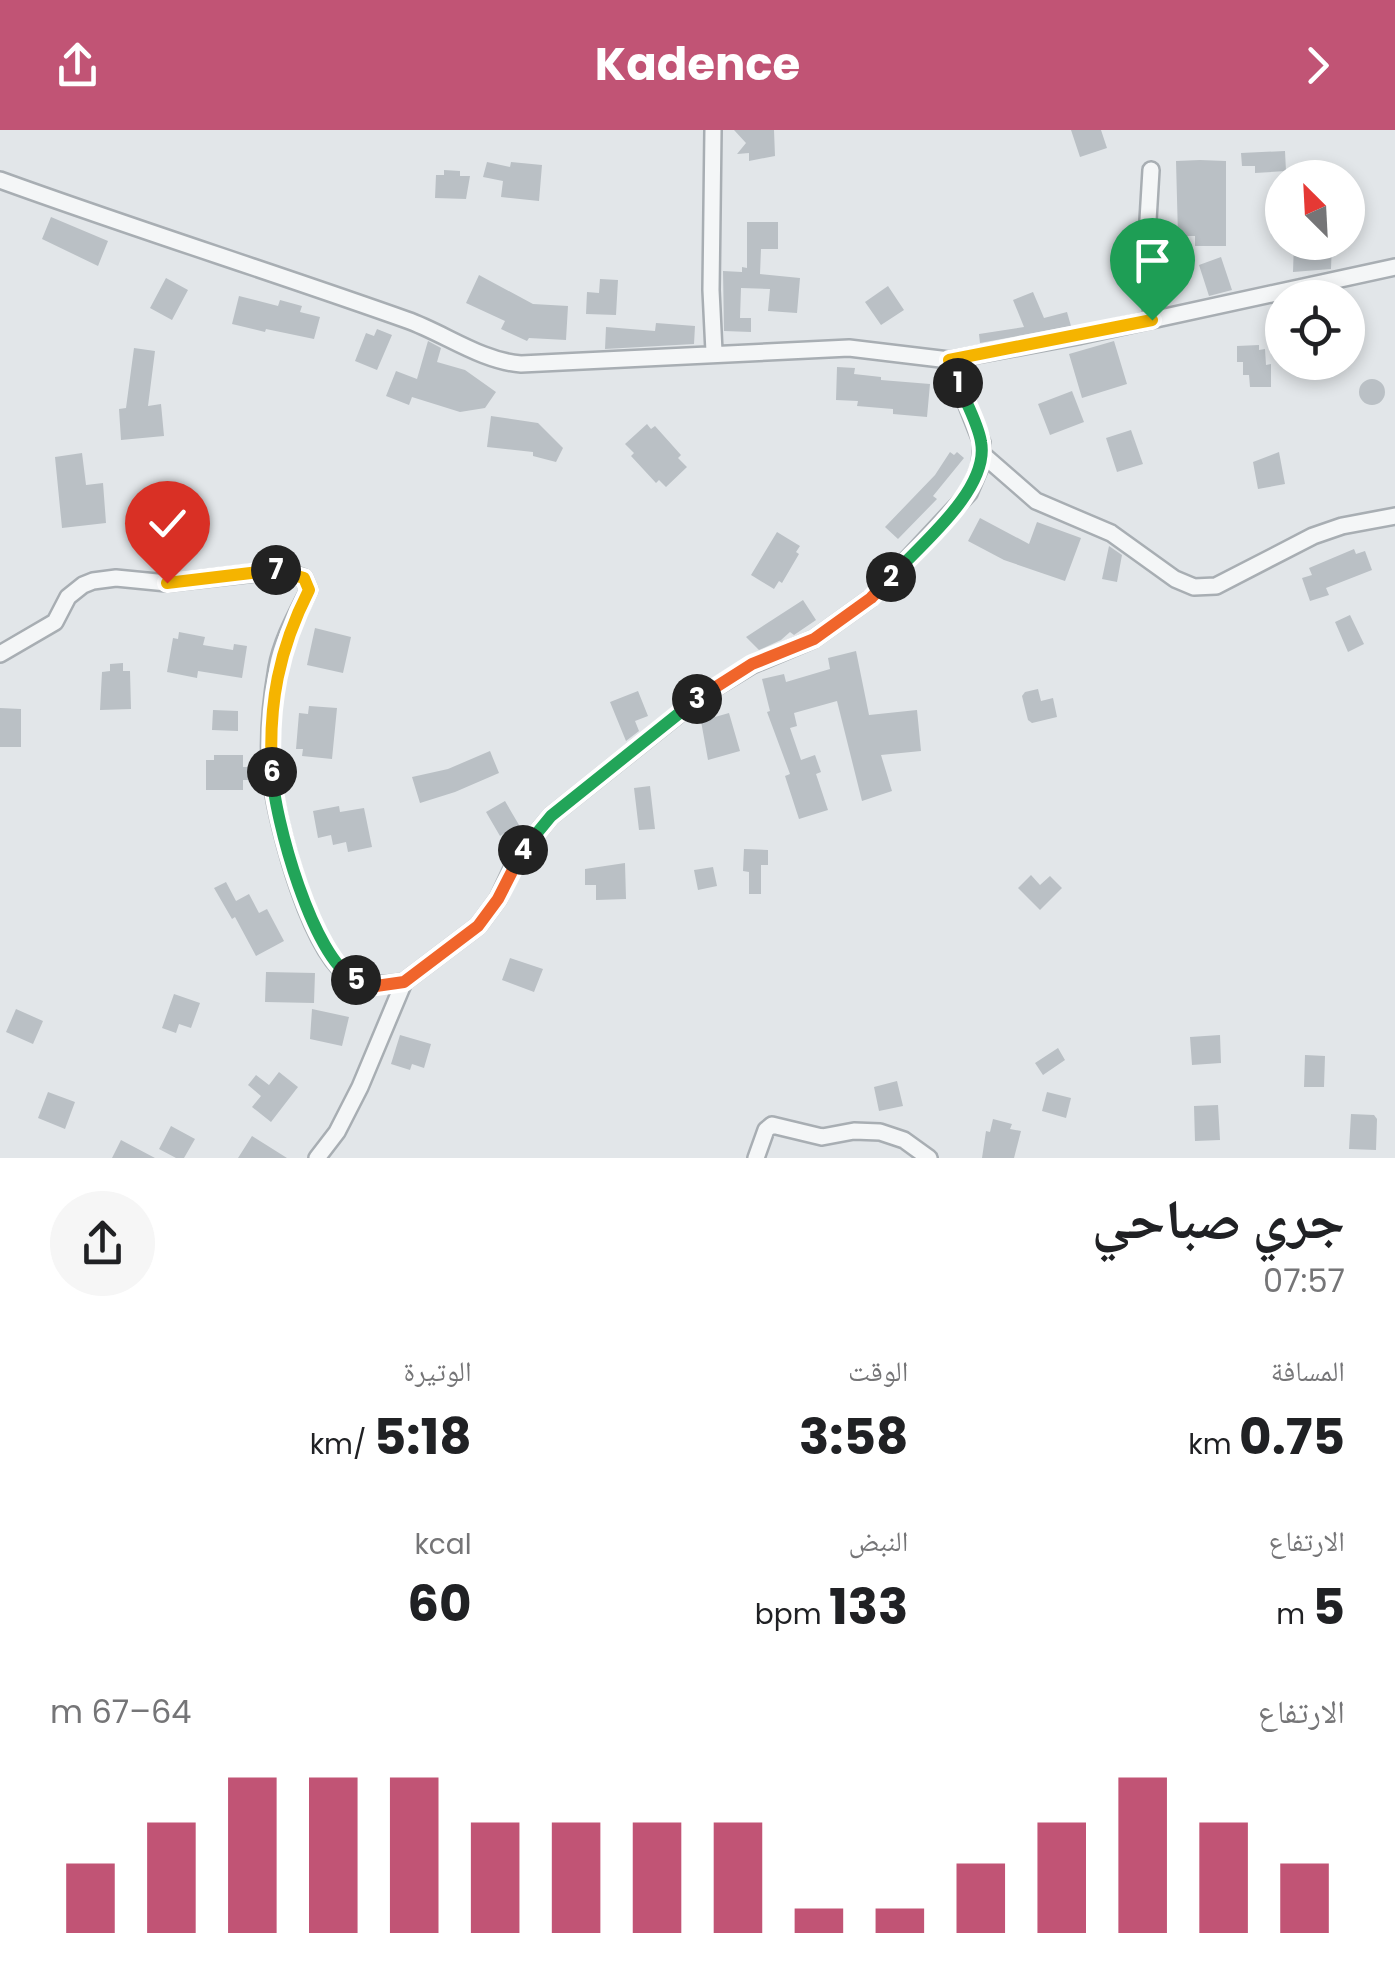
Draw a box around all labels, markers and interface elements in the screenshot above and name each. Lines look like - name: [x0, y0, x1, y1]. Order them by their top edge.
- text: Kadence: [595, 33, 800, 96]
- icon: share: [50, 38, 105, 93]
- icon: forward: [1290, 38, 1345, 93]
- north arrow: [1265, 160, 1365, 260]
- map controls: [1265, 160, 1365, 380]
- pin: [1110, 218, 1195, 321]
- icon: arrive: [1125, 233, 1180, 288]
- button: locate: [1265, 280, 1365, 380]
- pin: 1: [933, 358, 983, 408]
- text: 1: [953, 363, 963, 402]
- pin: [125, 481, 210, 584]
- icon: check: [140, 496, 195, 551]
- pin: 7: [251, 545, 301, 595]
- text: 7: [269, 550, 283, 589]
- pin: 2: [866, 552, 916, 602]
- text: 2: [883, 557, 899, 596]
- pin: 3: [672, 674, 722, 724]
- text: 3: [689, 679, 705, 718]
- pin: 6: [247, 747, 297, 797]
- text: 6: [263, 752, 281, 791]
- pin: 4: [498, 825, 548, 875]
- text: 4: [514, 830, 532, 869]
- pin: 5: [331, 955, 381, 1005]
- text: 5: [347, 960, 365, 999]
- text: جري صباحي: [1092, 1181, 1345, 1258]
- button: share: [50, 1191, 155, 1296]
- text: 07:57: [1263, 1258, 1345, 1303]
- text: الوتيرة: [404, 1352, 472, 1391]
- text: الوقت: [848, 1352, 908, 1391]
- text: المسافة: [1271, 1352, 1345, 1391]
- text: 5:18: [374, 1401, 472, 1472]
- text: 3:58: [799, 1401, 908, 1472]
- text: 0.75: [1239, 1401, 1345, 1472]
- text: /km: [310, 1425, 374, 1464]
- text: km: [1188, 1425, 1239, 1464]
- text: النبض: [849, 1522, 908, 1561]
- text: الارتفاع: [1269, 1522, 1345, 1561]
- text: kcal: [414, 1525, 472, 1564]
- text: 60: [407, 1568, 472, 1639]
- text: 133: [829, 1571, 908, 1642]
- text: 5: [1313, 1571, 1345, 1642]
- text: bpm: [755, 1595, 829, 1634]
- text: m: [1276, 1595, 1313, 1634]
- text: 64–67 m: [50, 1689, 191, 1734]
- text: الارتفاع: [1258, 1689, 1345, 1734]

